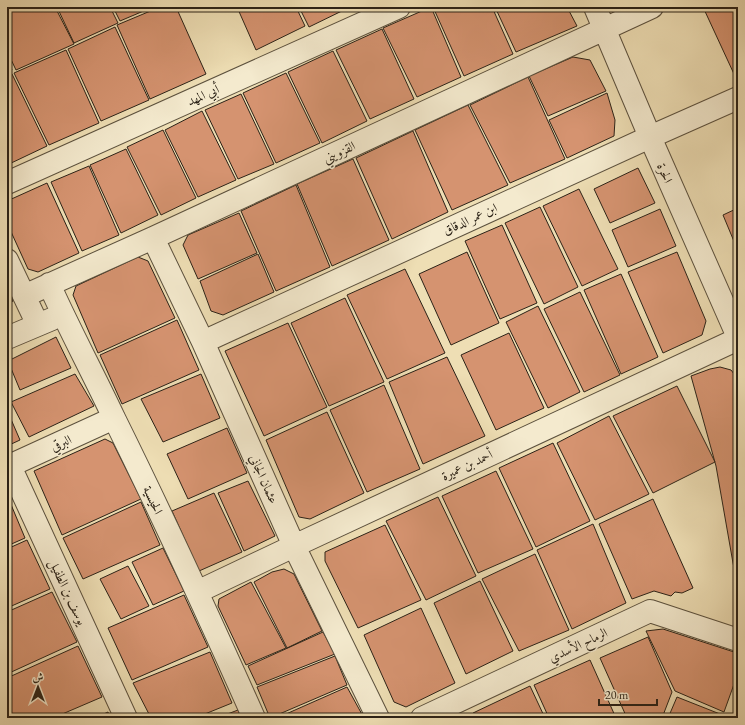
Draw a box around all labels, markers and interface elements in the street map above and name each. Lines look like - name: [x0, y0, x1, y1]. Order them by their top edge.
- street label: أبي المهد: [184, 80, 223, 112]
- street label: القزويني: [320, 137, 359, 170]
- street label: الحرة: [653, 160, 677, 186]
- street label: ابن عمر الدقاق: [440, 199, 500, 239]
- street label: البرقي: [48, 431, 76, 458]
- street label: أحمد بن عميرة: [439, 446, 495, 484]
- street label: عثمان الجاني: [243, 452, 282, 507]
- street label: الحيسية: [139, 483, 167, 517]
- street label: يوسف بن الطفيل: [44, 556, 91, 630]
- street label: الرماح الأسدي: [546, 624, 612, 669]
- north arrow: [18, 667, 58, 707]
- text: ش: [33, 670, 44, 684]
- scale bar: [599, 681, 657, 707]
- text: 20 m: [605, 687, 629, 703]

